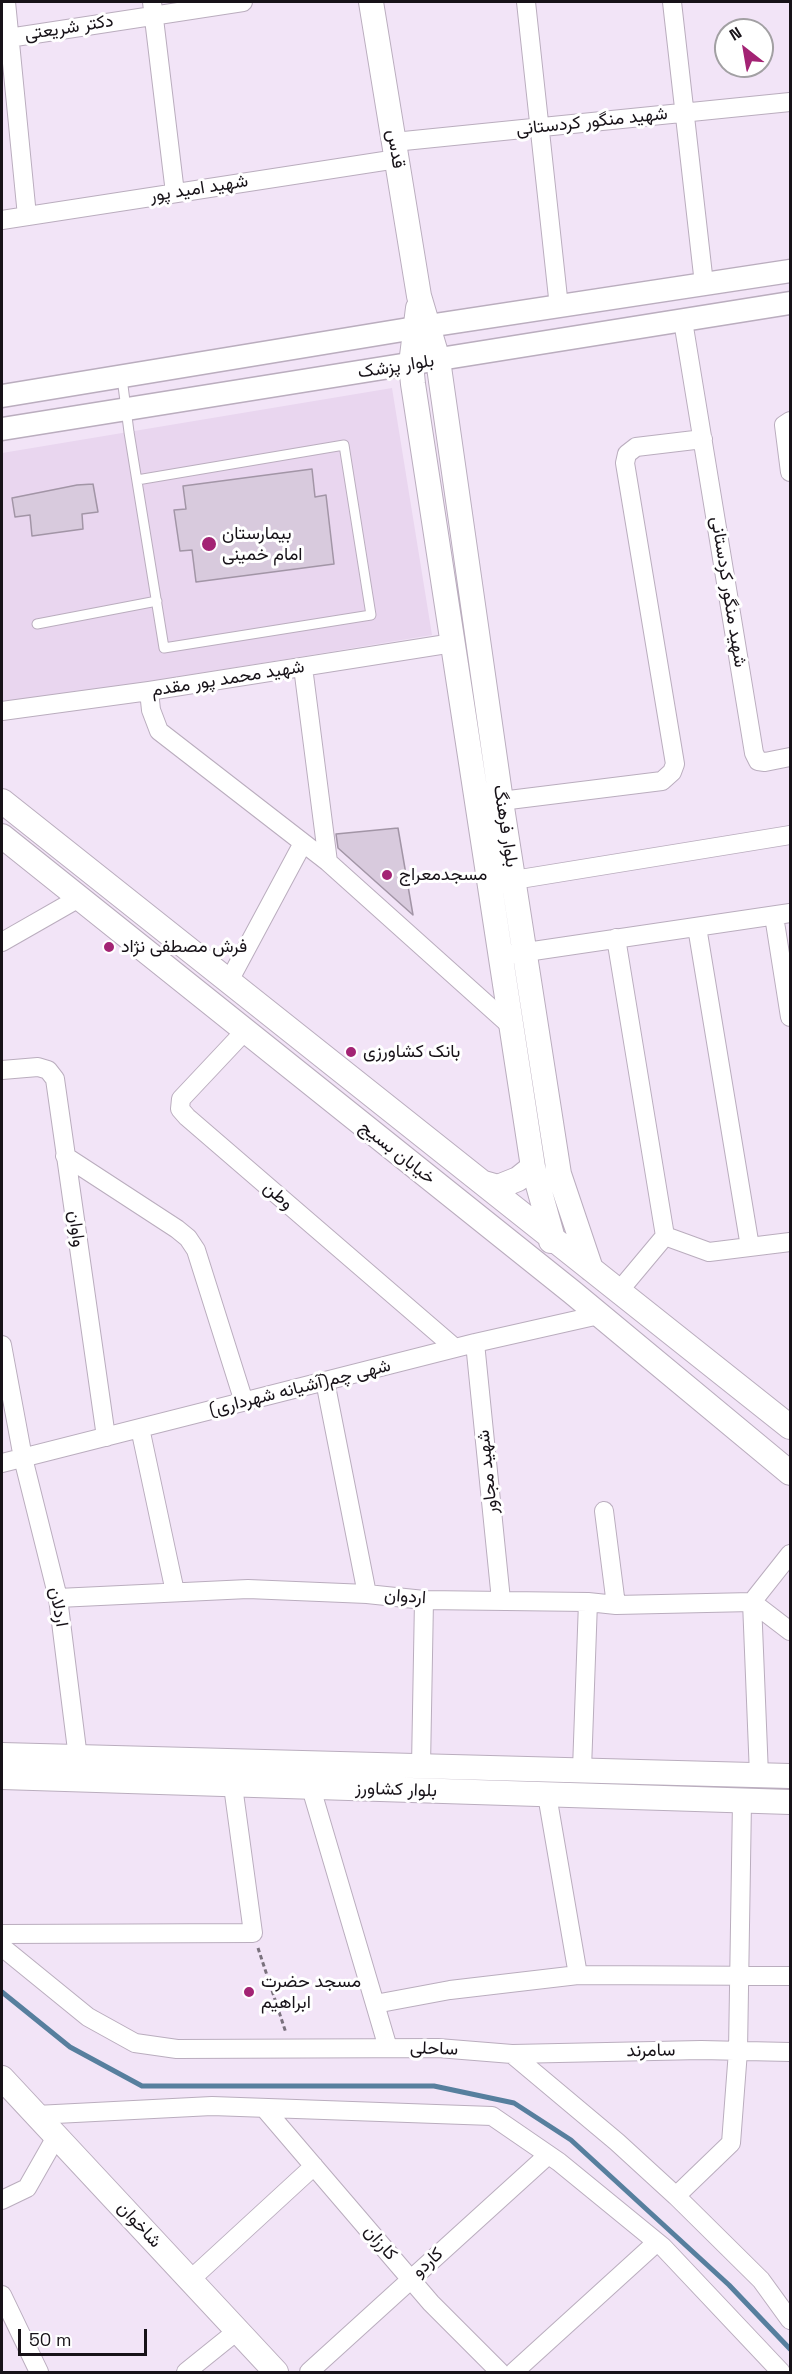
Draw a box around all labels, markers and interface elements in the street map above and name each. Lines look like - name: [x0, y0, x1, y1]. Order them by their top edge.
- street label: دکتر شریعتی: [23, 10, 115, 46]
- north arrow: [714, 18, 774, 78]
- text: N: [725, 22, 746, 46]
- street label: شهید منگور کردستانی: [515, 103, 669, 141]
- street label: قدس: [381, 128, 409, 170]
- street label: شهید امید پور: [148, 171, 250, 207]
- street label: بلوار پزشک: [356, 350, 436, 384]
- street label: شهید منگور کردستانی: [705, 515, 751, 669]
- place label: بیمارستان امام خمینی: [222, 523, 302, 566]
- marker: بیمارستان امام خمینی: [200, 535, 218, 553]
- street label: شهید محمد پور مقدم: [150, 656, 306, 702]
- street label: بلوار فرهنگ: [488, 783, 522, 869]
- place label: مسجدمعراج: [399, 864, 487, 886]
- marker: مسجدمعراج: [380, 868, 394, 882]
- place label: فرش مصطفی نژاد: [121, 936, 247, 958]
- marker: فرش مصطفی نژاد: [102, 940, 116, 954]
- place label: بانک کشاورزی: [363, 1041, 460, 1063]
- marker: بانک کشاورزی: [344, 1045, 358, 1059]
- street label: خیابان بسیج: [355, 1117, 439, 1189]
- street label: وطن: [259, 1177, 297, 1215]
- street label: واوان: [63, 1209, 89, 1249]
- street label: شهی چم(آشیانه شهرداری): [207, 1355, 393, 1421]
- street label: شهید مجاور: [473, 1429, 503, 1515]
- street label: اردلان: [44, 1585, 72, 1629]
- street label: اردوان: [383, 1585, 427, 1609]
- street label: بلوار کشاورز: [355, 1778, 437, 1802]
- place label: مسجد حضرت ابراهیم: [261, 1971, 361, 2014]
- marker: مسجد حضرت ابراهیم: [242, 1985, 256, 1999]
- street label: ساحلی: [409, 2037, 459, 2061]
- street label: سامرند: [626, 2040, 676, 2062]
- street label: شاخوان: [112, 2197, 166, 2253]
- street label: کارزان: [359, 2221, 401, 2265]
- street label: کاردو: [408, 2244, 448, 2282]
- scale bar: [21, 2317, 150, 2355]
- text: 50 m: [29, 2328, 71, 2351]

